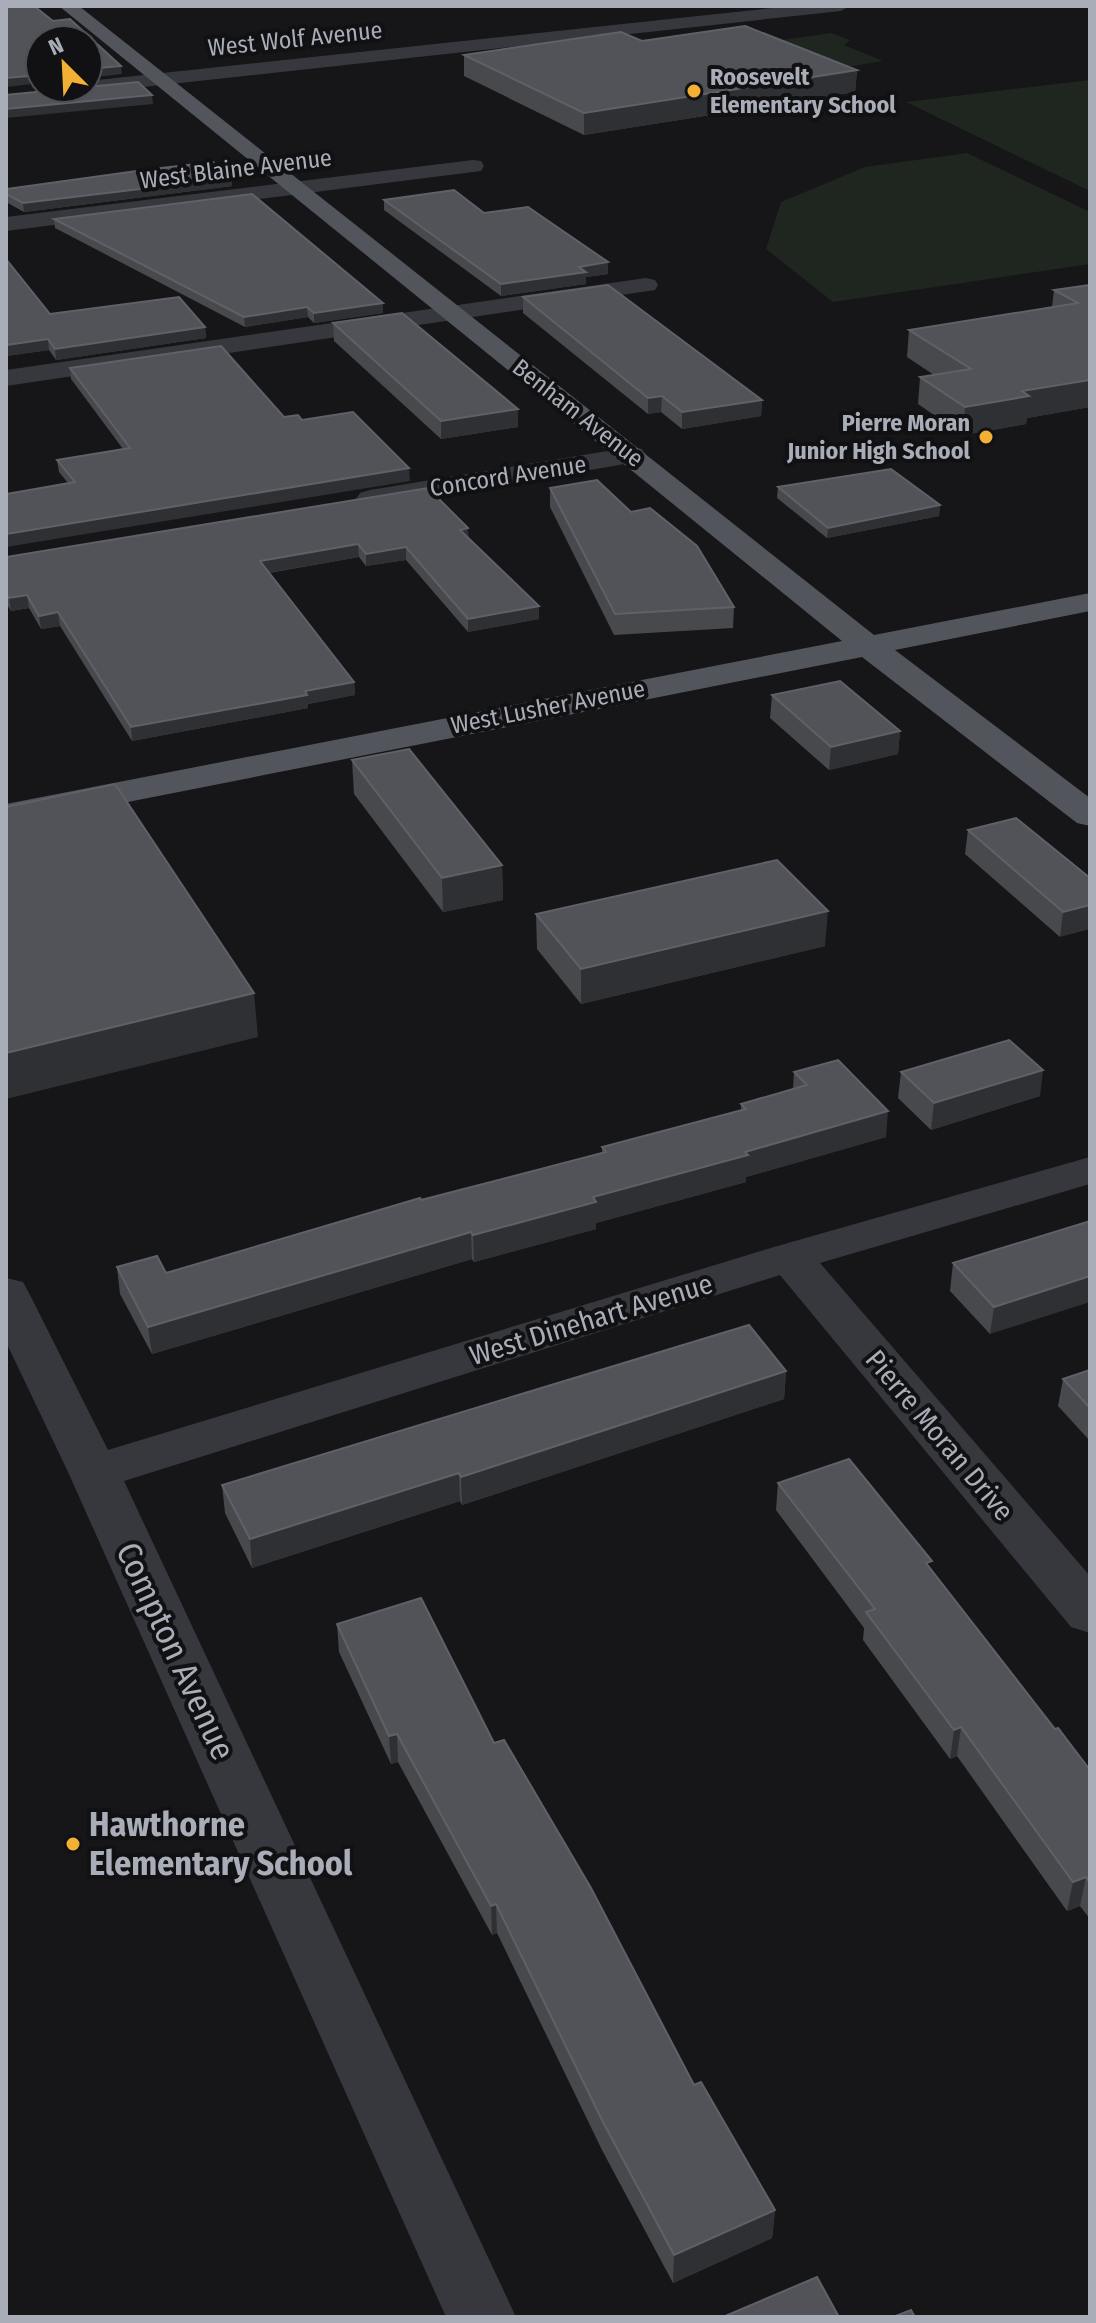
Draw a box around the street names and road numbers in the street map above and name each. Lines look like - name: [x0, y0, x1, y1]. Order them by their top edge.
- street label: West Wolf Avenue: [206, 16, 384, 62]
- street label: West Blaine Avenue: [139, 143, 333, 195]
- street label: Benham Avenue: [507, 353, 649, 473]
- street label: Concord Avenue: [428, 450, 588, 502]
- street label: West Lusher Avenue: [449, 674, 647, 740]
- street label: West Dinehart Avenue: [466, 1267, 717, 1372]
- street label: Pierre Moran Drive: [859, 1343, 1021, 1527]
- street label: Compton Avenue: [107, 1536, 244, 1766]

